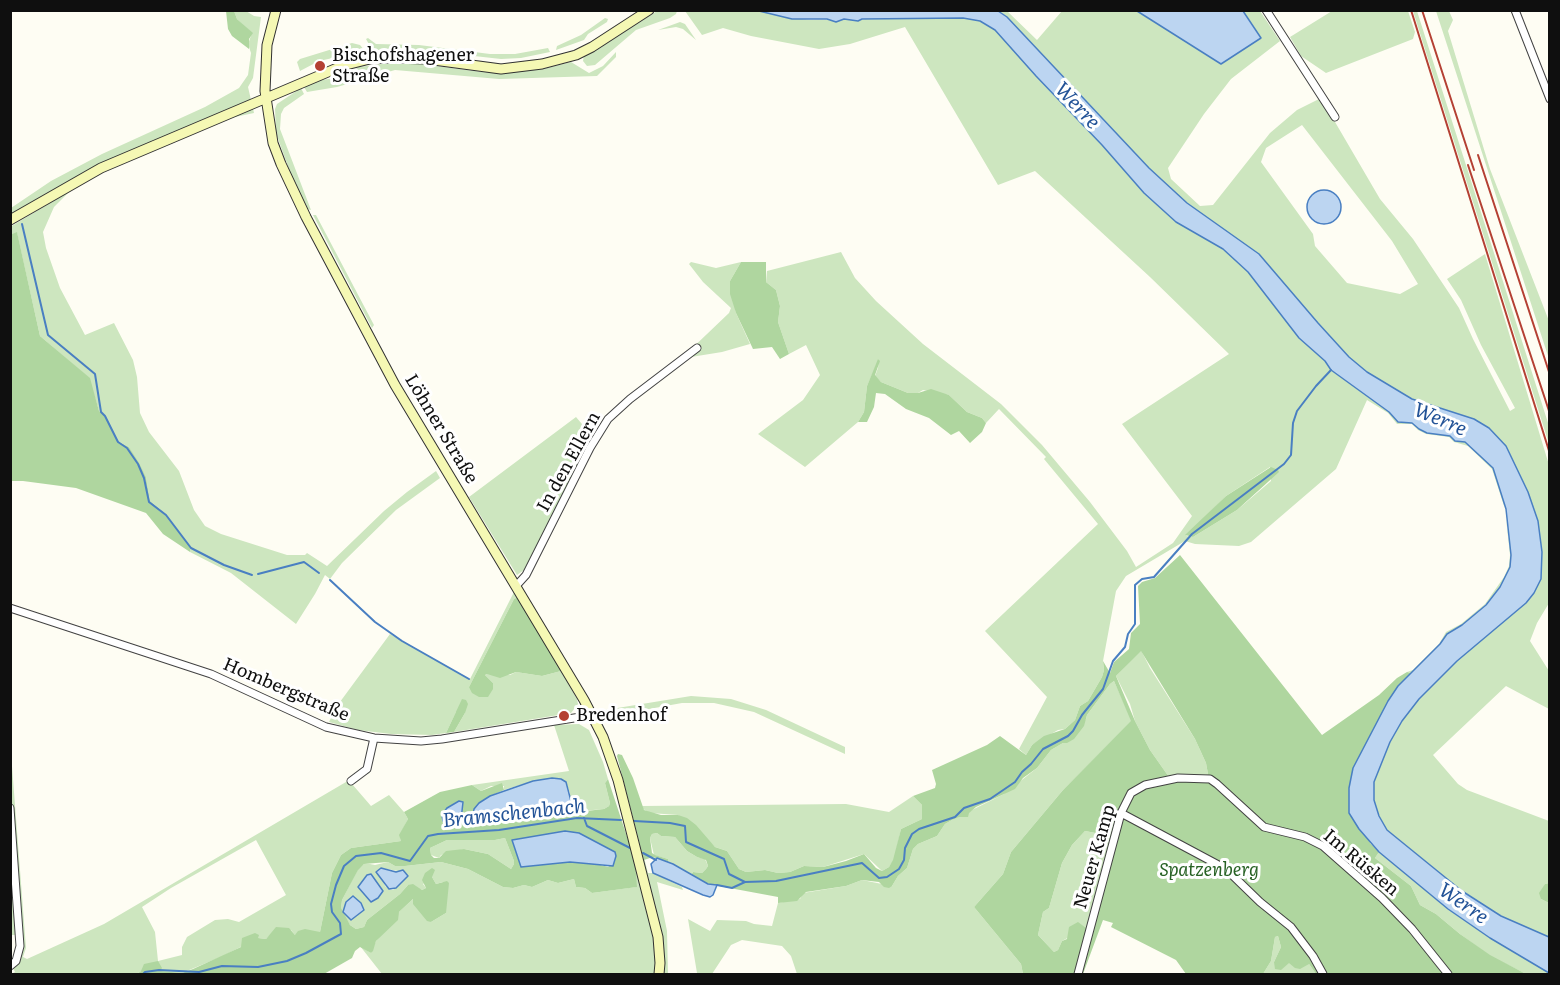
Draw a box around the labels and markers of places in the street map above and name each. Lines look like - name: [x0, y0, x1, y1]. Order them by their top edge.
- place label: Bischofshagener Straße: [332, 45, 474, 88]
- marker: Bischofshagener Straße: [313, 59, 327, 73]
- place label: Bredenhof: [576, 705, 667, 727]
- marker: Bredenhof: [557, 709, 571, 723]

